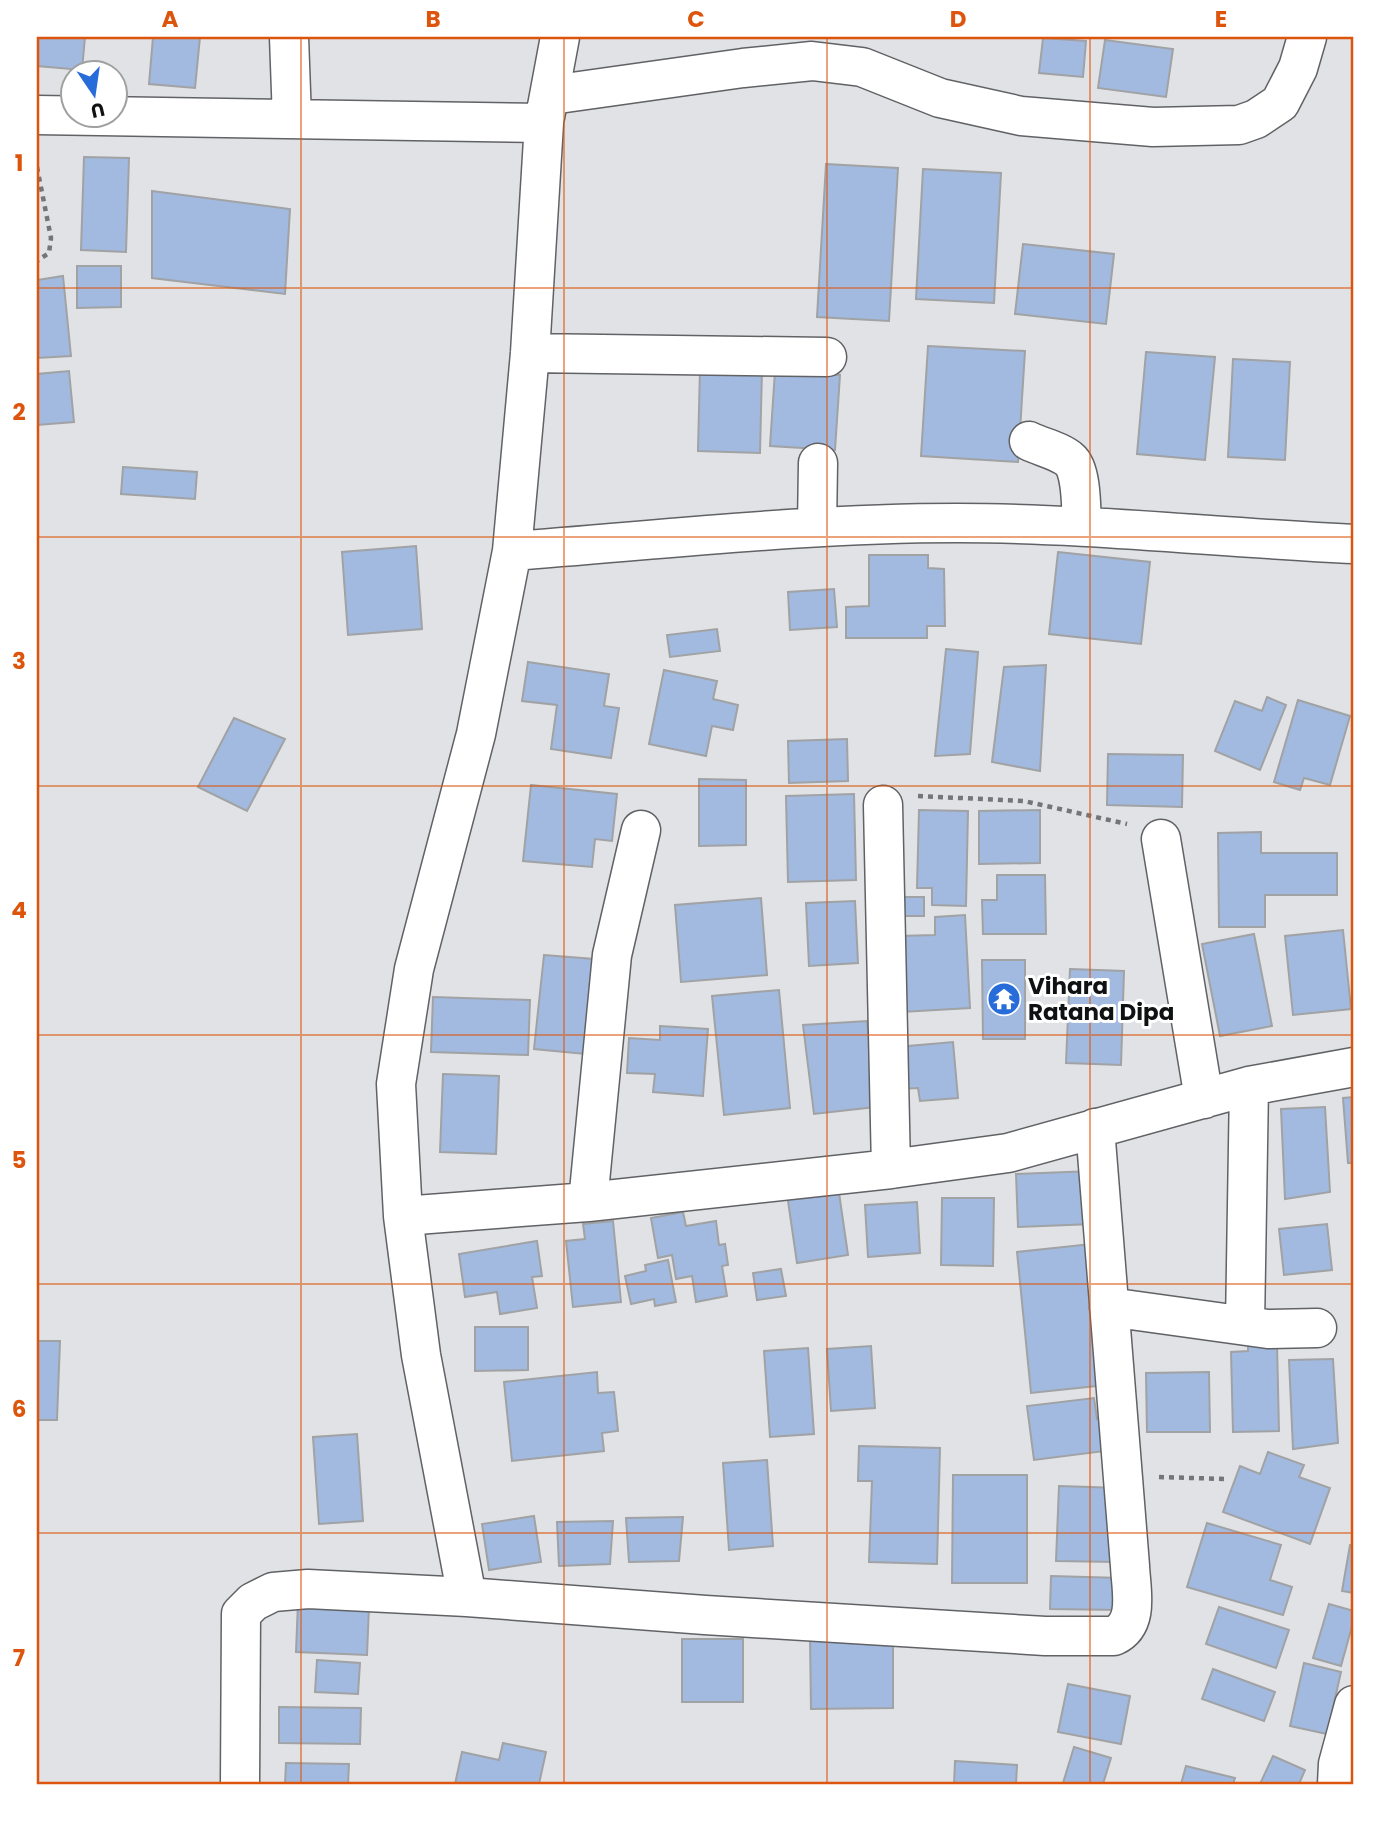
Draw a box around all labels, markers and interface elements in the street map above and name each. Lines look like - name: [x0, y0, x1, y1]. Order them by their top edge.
- text: A: [162, 3, 179, 35]
- text: B: [425, 3, 441, 35]
- text: C: [687, 3, 705, 35]
- text: D: [950, 3, 966, 35]
- text: E: [1215, 3, 1227, 35]
- north arrow: [60, 60, 130, 130]
- text: U: [88, 95, 107, 125]
- text: 1: [15, 147, 23, 179]
- text: 2: [12, 396, 26, 428]
- text: 3: [12, 645, 26, 677]
- text: 4: [11, 894, 27, 926]
- place label: Vihara Ratana Dipa: [1028, 970, 1174, 1028]
- temple icon: Vihara Ratana Dipa: [985, 980, 1023, 1018]
- text: 5: [12, 1144, 26, 1176]
- text: 6: [12, 1393, 26, 1425]
- text: 7: [13, 1642, 25, 1674]

